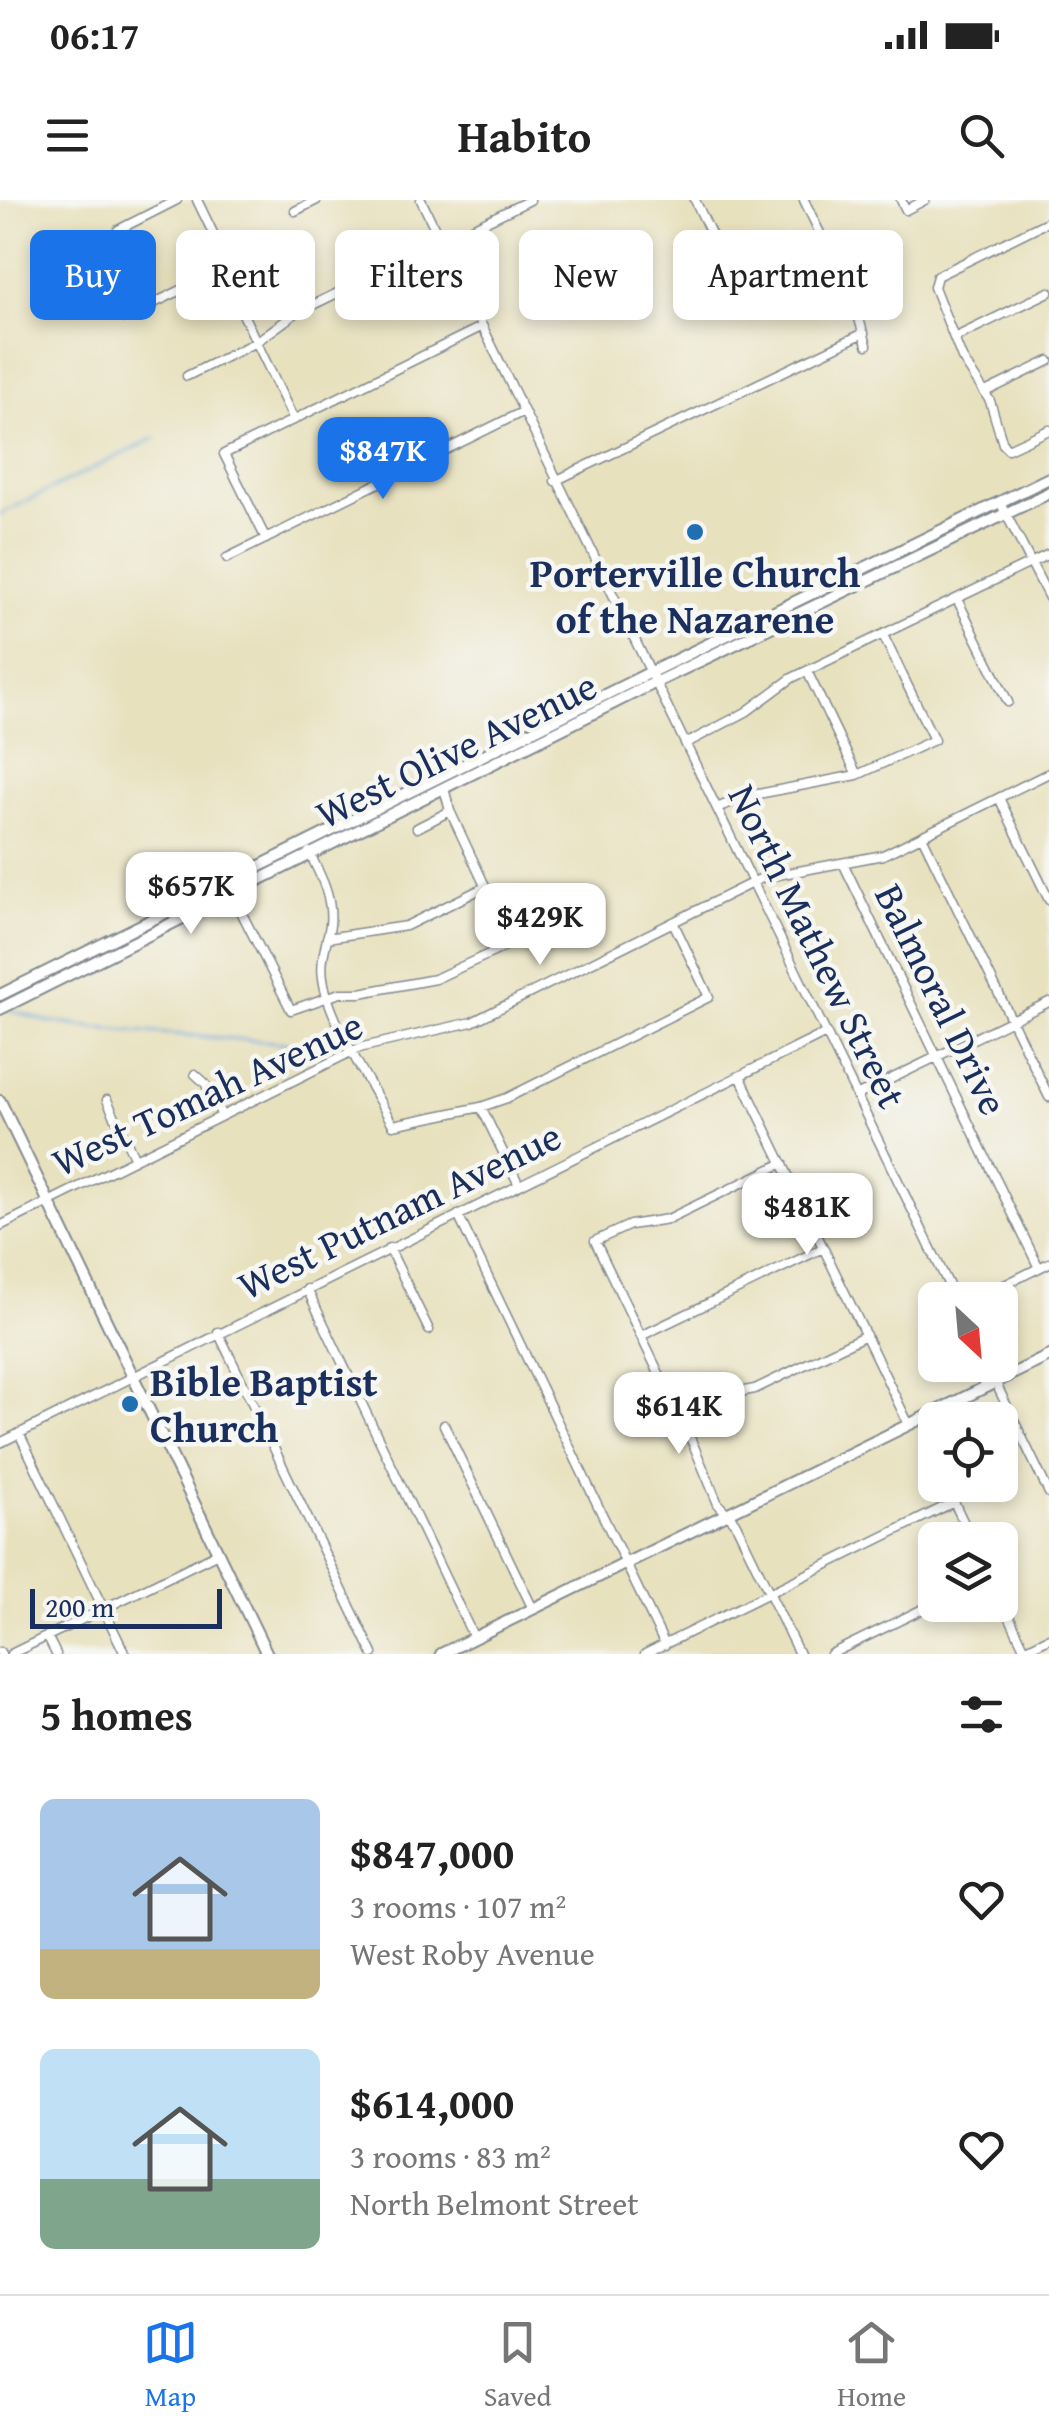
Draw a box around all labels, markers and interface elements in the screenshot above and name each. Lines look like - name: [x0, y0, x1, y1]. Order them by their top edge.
- text: 06:17: [50, 7, 140, 63]
- text: Habito: [458, 103, 591, 168]
- icon: menu: [40, 108, 95, 163]
- icon: search: [954, 108, 1009, 163]
- chip: Buy: [30, 230, 156, 320]
- chip: Rent: [176, 230, 315, 320]
- chip: Filters: [335, 230, 499, 320]
- chip: New: [519, 230, 653, 320]
- chip: Apartment: [673, 230, 903, 320]
- pin: $847K: [313, 417, 453, 502]
- text: $847K: [340, 426, 426, 473]
- marker: Porterville Church of the Nazarene: [684, 521, 706, 543]
- place label: Porterville Church of the Nazarene: [530, 543, 861, 648]
- street label: West Olive Avenue: [305, 655, 607, 843]
- street label: North Mathew Street: [714, 774, 922, 1118]
- pin: $657K: [121, 852, 261, 937]
- text: $657K: [148, 861, 234, 908]
- street label: Balmoral Drive: [861, 873, 1023, 1125]
- pin: $429K: [470, 883, 610, 968]
- text: $429K: [497, 892, 583, 939]
- street label: West Tomah Avenue: [42, 995, 372, 1191]
- street label: West Putnam Avenue: [227, 1106, 571, 1314]
- pin: $481K: [737, 1173, 877, 1258]
- text: $481K: [764, 1182, 850, 1229]
- north arrow: [918, 1282, 1018, 1382]
- map controls: [918, 1282, 1018, 1622]
- place label: Bible Baptist Church: [150, 1352, 378, 1457]
- pin: $614K: [609, 1372, 749, 1457]
- text: $614K: [636, 1381, 722, 1428]
- marker: Bible Baptist Church: [119, 1393, 141, 1415]
- button: locate: [918, 1402, 1018, 1502]
- button: layers: [918, 1522, 1018, 1622]
- scale bar: [30, 1584, 222, 1628]
- text: 200 m: [45, 1586, 114, 1627]
- text: 5 homes: [40, 1684, 193, 1745]
- icon: filters: [954, 1687, 1009, 1742]
- text: $847,000: [350, 1822, 514, 1883]
- icon: home: [120, 1839, 240, 1959]
- icon: heart: [954, 1872, 1009, 1927]
- text: 3 rooms · 107 m²: [350, 1883, 566, 1930]
- text: West Roby Avenue: [350, 1930, 595, 1977]
- text: $614,000: [350, 2072, 514, 2133]
- icon: home: [120, 2089, 240, 2209]
- icon: heart: [954, 2122, 1009, 2177]
- text: 3 rooms · 83 m²: [350, 2133, 551, 2180]
- text: North Belmont Street: [350, 2180, 639, 2227]
- tab: Map: [143, 2315, 198, 2416]
- tab: Saved: [484, 2315, 551, 2416]
- tab: Home: [837, 2315, 906, 2416]

